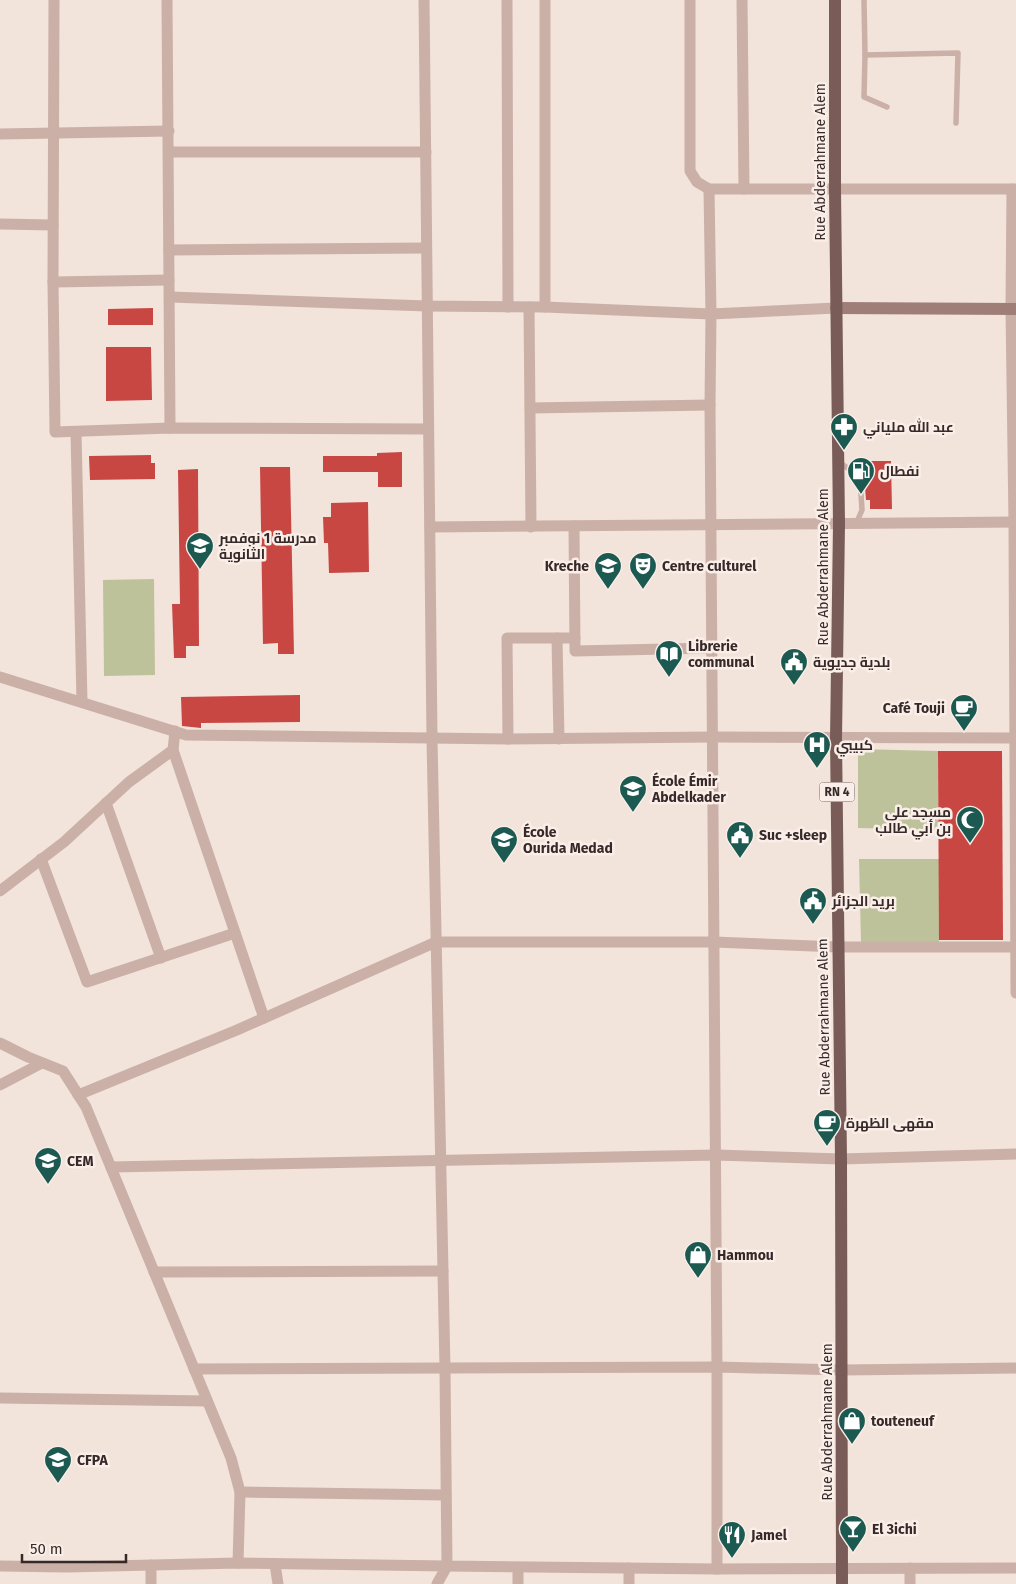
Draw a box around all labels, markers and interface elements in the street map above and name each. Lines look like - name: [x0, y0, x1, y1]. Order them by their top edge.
- street label: Rue Abderrahmane Alem: [812, 83, 829, 241]
- pharmacy icon: عبد الله ملياني: [829, 412, 859, 451]
- place label: عبد الله ملياني: [863, 418, 954, 439]
- fuel station icon: نفطال: [846, 456, 876, 495]
- place label: نفطال: [880, 463, 919, 480]
- street label: Rue Abderrahmane Alem: [815, 488, 832, 646]
- place label: مدرسة 1 نوفمبر الثانوية: [218, 530, 317, 563]
- school or university icon: مدرسة 1 نوفمبر الثانوية: [185, 531, 215, 570]
- school or university icon: Kreche: [593, 551, 623, 590]
- theatre icon: Centre culturel: [628, 551, 658, 590]
- place label: Kreche: [545, 558, 589, 575]
- place label: Centre culturel: [662, 558, 757, 575]
- place label: Librerie communal: [688, 638, 755, 671]
- library icon: Librerie communal: [654, 639, 684, 678]
- public building icon: بلدية جديوية: [779, 647, 809, 686]
- place label: بلدية جديوية: [813, 654, 890, 671]
- cafe icon: Café Touji: [949, 693, 979, 732]
- place label: Café Touji: [883, 700, 945, 717]
- hospital icon: كبيبي: [802, 730, 832, 769]
- place label: كبيبي: [836, 737, 873, 757]
- place label: École Émir Abdelkader: [651, 772, 726, 806]
- school or university icon: École Émir Abdelkader: [618, 774, 648, 813]
- road number: RN 4: [820, 782, 854, 802]
- place label: مسجد علي بن أبي طالب: [875, 804, 951, 840]
- mosque icon: مسجد علي بن أبي طالب: [955, 805, 985, 844]
- public building icon: Suc +sleep: [725, 820, 755, 859]
- place label: École Ourida Medad: [523, 823, 613, 857]
- school or university icon: École Ourida Medad: [489, 825, 519, 864]
- place label: Suc +sleep: [759, 827, 827, 844]
- public building icon: بريد الجزائر: [798, 886, 828, 925]
- place label: بريد الجزائر: [831, 893, 895, 910]
- street label: Rue Abderrahmane Alem: [814, 938, 834, 1096]
- cafe icon: مقهى الظهرة: [812, 1108, 842, 1147]
- place label: مقهى الظهرة: [846, 1115, 934, 1132]
- school or university icon: CEM: [33, 1146, 63, 1185]
- place label: CEM: [67, 1153, 93, 1170]
- shop icon: Hammou: [683, 1240, 713, 1279]
- place label: Hammou: [717, 1247, 774, 1264]
- street label: Rue Abderrahmane Alem: [819, 1343, 836, 1501]
- shop icon: touteneuf: [837, 1406, 867, 1445]
- place label: touteneuf: [871, 1413, 936, 1430]
- school or university icon: CFPA: [43, 1445, 73, 1484]
- place label: CFPA: [77, 1452, 108, 1469]
- bar icon: El 3ichi: [838, 1514, 868, 1553]
- restaurant icon: Jamel: [717, 1520, 747, 1559]
- place label: El 3ichi: [872, 1521, 917, 1538]
- place label: Jamel: [750, 1527, 788, 1544]
- scale bar: [22, 1532, 126, 1564]
- text: 50 m: [30, 1540, 63, 1558]

